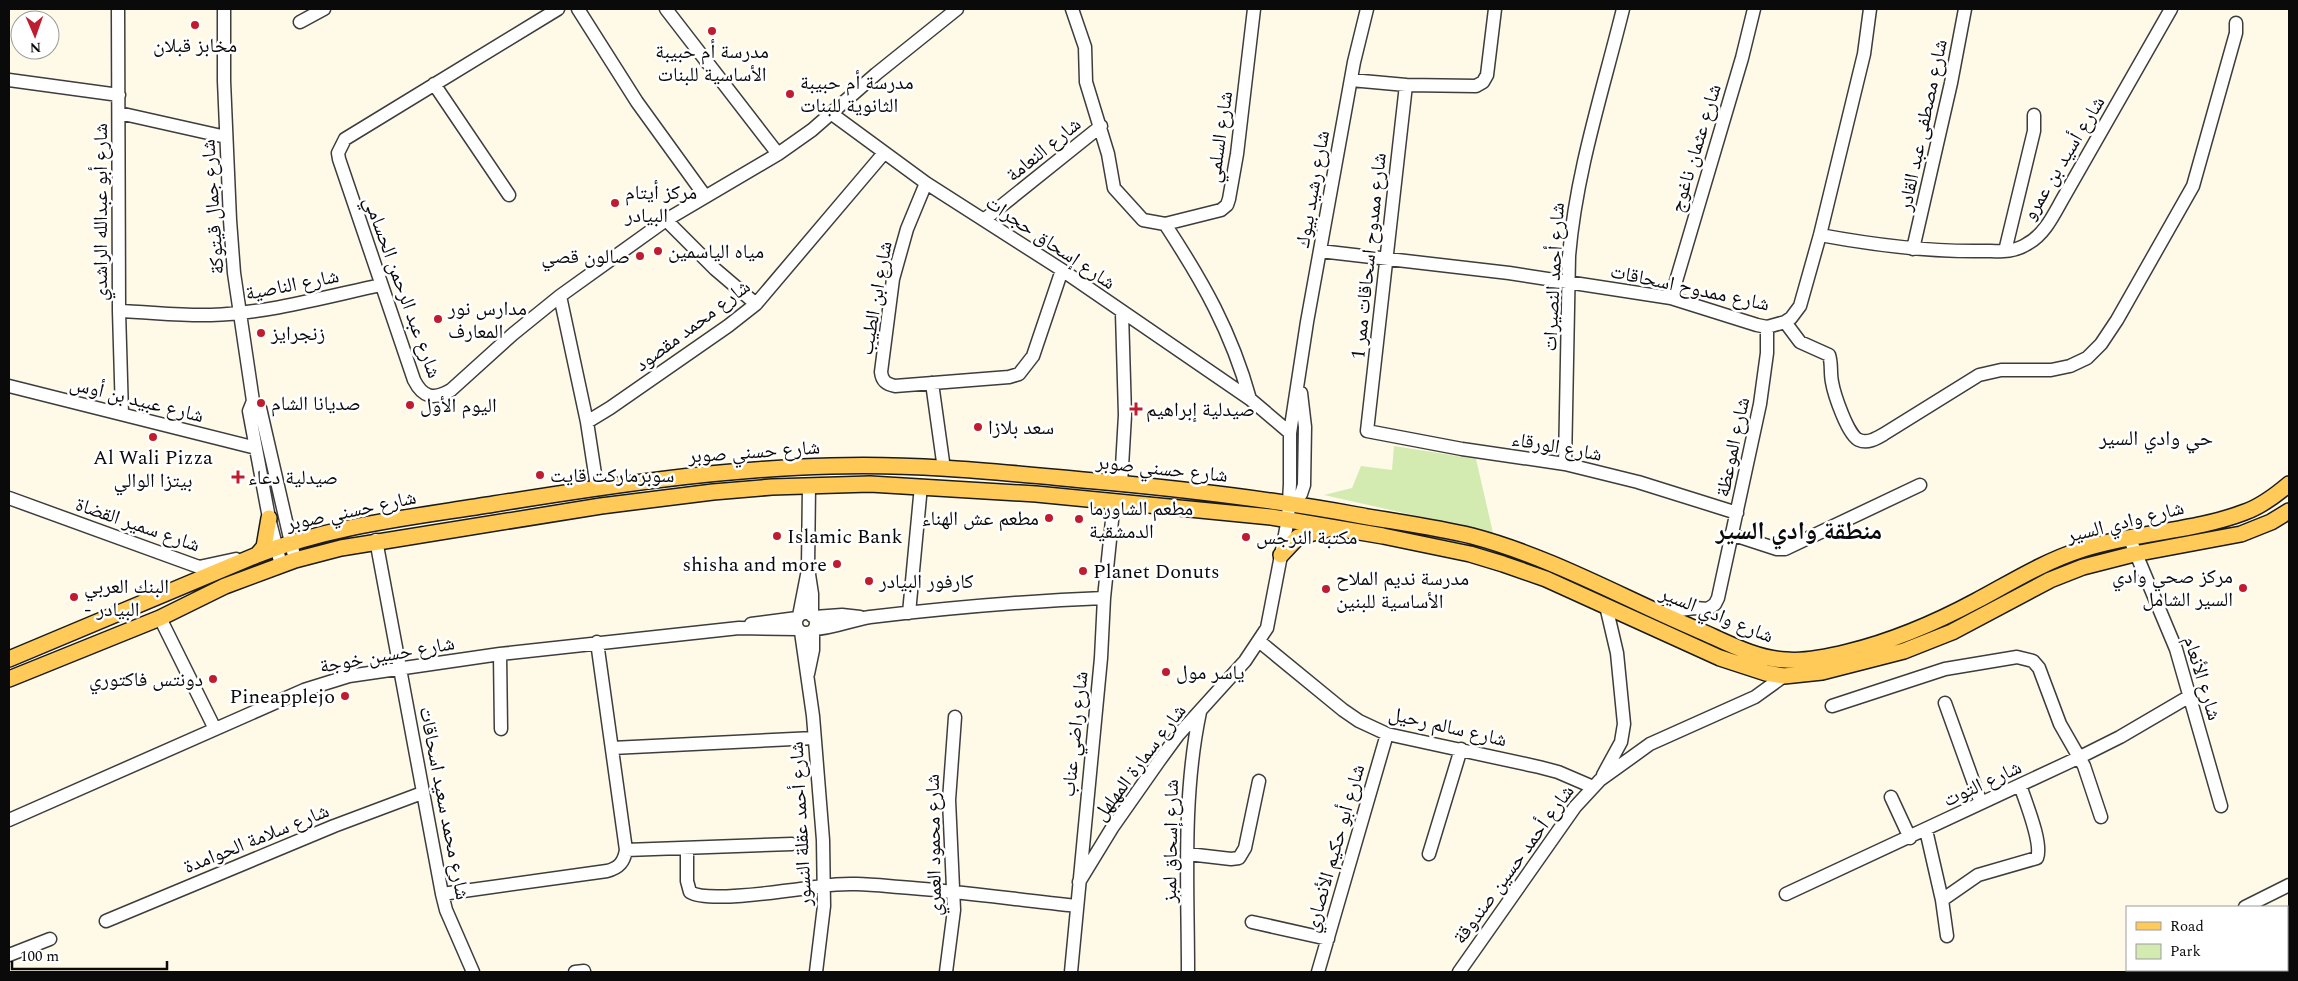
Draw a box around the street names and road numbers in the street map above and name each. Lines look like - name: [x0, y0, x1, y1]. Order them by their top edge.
- street label: شارع مصطفى عبد القادر: [1890, 37, 1956, 215]
- street label: شارع عثمان ناغوج: [1662, 80, 1730, 216]
- street label: شارع السلمي: [1199, 89, 1241, 185]
- street label: شارع أسيد بن عمرو: [2015, 91, 2113, 227]
- street label: شارع النعامة: [999, 110, 1088, 190]
- street label: شارع أبو عبدالله الراشدي: [86, 123, 116, 301]
- street label: شارع رشيد بيوك: [1288, 128, 1338, 250]
- street label: شارع جمال قيتوكة: [193, 138, 233, 276]
- street label: شارع ممدوح اسحاقات ممر 1: [1343, 151, 1395, 361]
- street label: شارع إسحاق حجرات: [979, 188, 1122, 298]
- street label: شارع عبد الرحمن الحسامي: [355, 192, 449, 383]
- street label: شارع أحمد النصيرات: [1535, 202, 1573, 352]
- street label: شارع ابن الطيب: [851, 239, 901, 357]
- street label: شارع ممدوح اسحاقات: [1607, 256, 1772, 320]
- street label: شارع الناصية: [243, 261, 342, 309]
- street label: شارع محمد مقصود: [628, 272, 757, 379]
- street label: شارع عبيد بن أوس: [67, 369, 207, 431]
- street label: شارع الموعظة: [1708, 395, 1758, 500]
- street label: شارع الورقاء: [1509, 424, 1604, 470]
- street label: شارع حسني صوبر: [686, 432, 821, 472]
- street label: شارع حسني صوبر: [1094, 447, 1229, 491]
- street label: شارع حسني صوبر: [282, 483, 419, 540]
- street label: شارع سمير القضاة: [71, 490, 204, 560]
- street label: شارع وادي السير: [2062, 493, 2187, 551]
- street label: شارع وادي السير: [1654, 578, 1778, 651]
- street label: شارع حسين خوجة: [317, 628, 457, 682]
- street label: شارع الأنعام: [2175, 632, 2229, 724]
- street label: شارع راضي عناب: [1053, 670, 1097, 799]
- street label: شارع سمارة المهلهل: [1086, 698, 1194, 827]
- street label: شارع سالم رحيل: [1386, 699, 1510, 755]
- street label: شارع محمد سعيد اسحاقات: [411, 704, 477, 903]
- street label: شارع أحمد عقلة النسور: [782, 741, 820, 908]
- street label: شارع التوت: [1938, 753, 2027, 815]
- street label: شارع أبو حكيم الأنصاري: [1297, 761, 1373, 936]
- street label: شارع محمود العمري: [918, 774, 950, 916]
- street label: شارع إسحاق لمبز: [1155, 779, 1187, 904]
- street label: شارع أحمد حسين صندوقة: [1446, 779, 1582, 951]
- street label: شارع سلامة الحوامدة: [179, 796, 334, 882]

